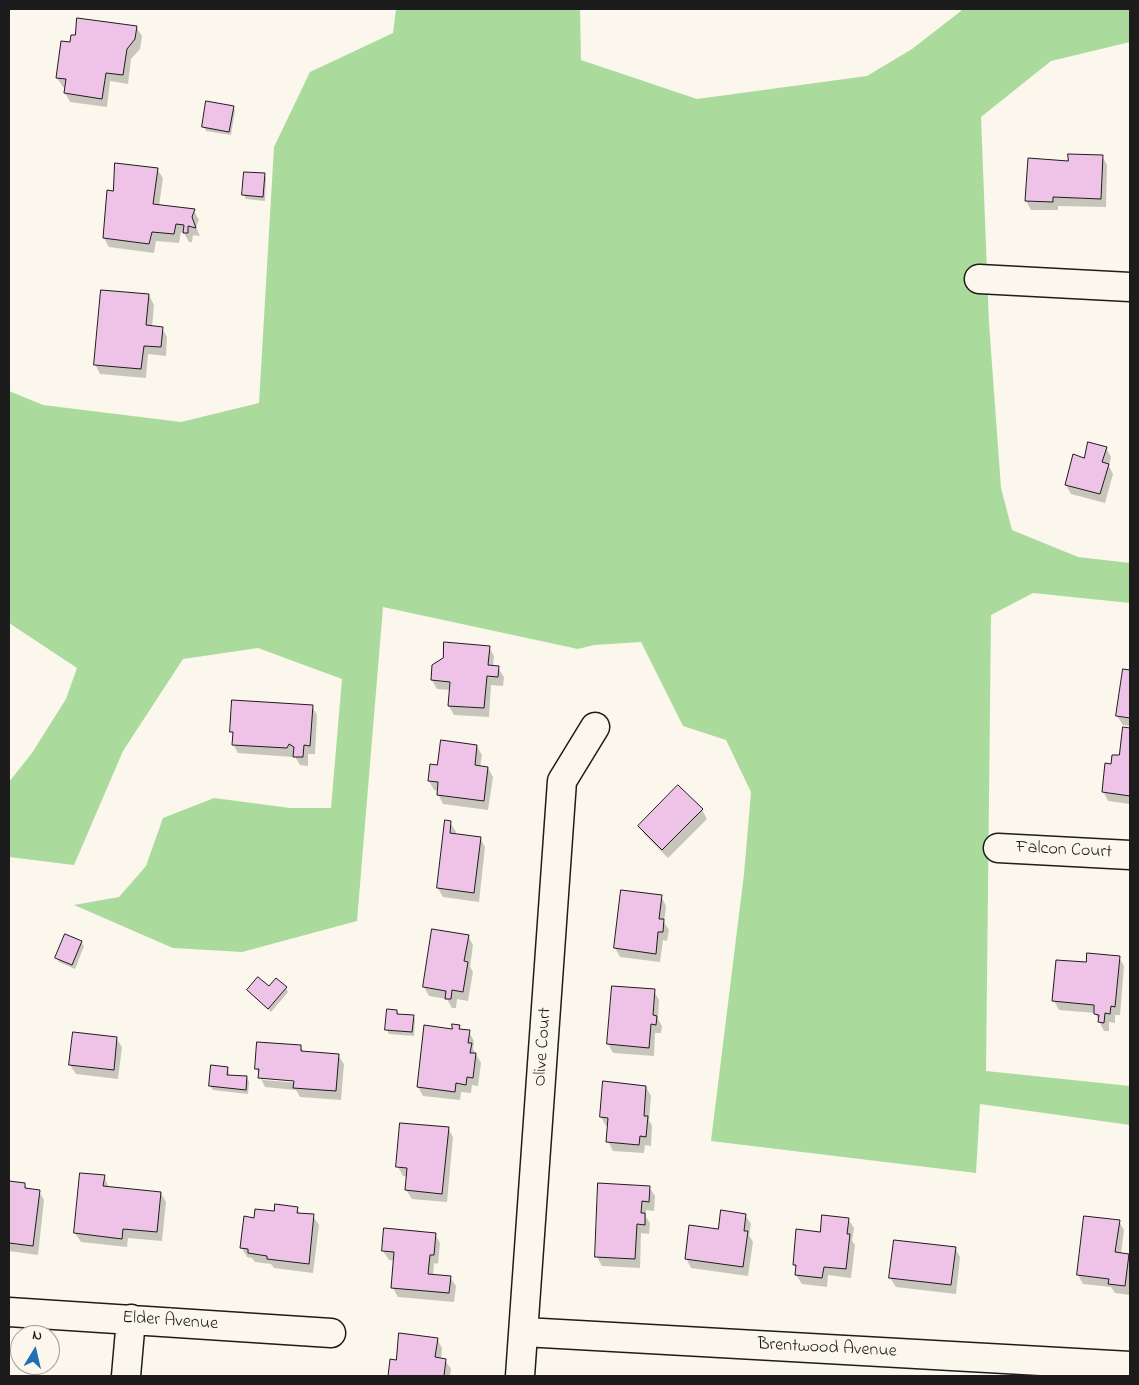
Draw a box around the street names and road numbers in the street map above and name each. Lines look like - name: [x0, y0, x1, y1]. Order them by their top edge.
- street label: Falcon Court: [1015, 838, 1113, 864]
- street label: Olive Court: [530, 1007, 558, 1087]
- street label: Elder Avenue: [121, 1308, 219, 1336]
- street label: Brentwood Avenue: [757, 1335, 897, 1363]

